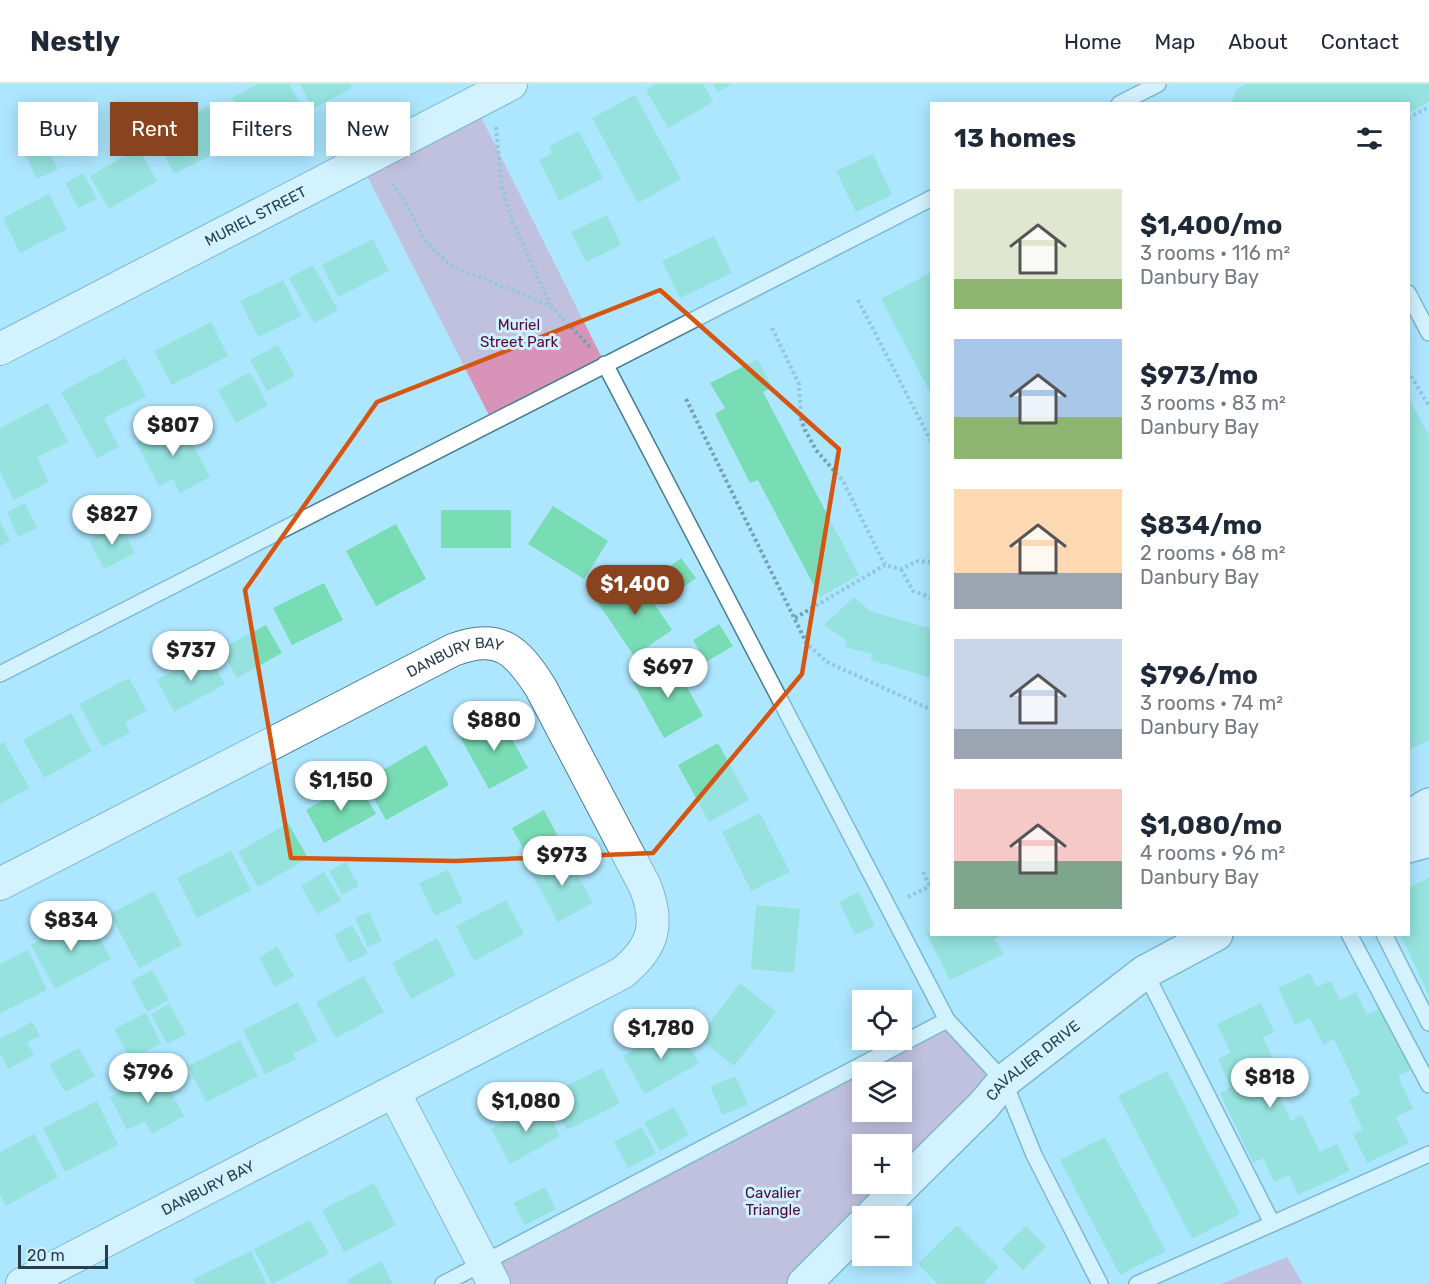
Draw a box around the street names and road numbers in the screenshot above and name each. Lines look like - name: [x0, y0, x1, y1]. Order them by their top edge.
- street label: MURIEL STREET: [202, 183, 310, 250]
- street label: DANBURY BAY: [404, 634, 506, 681]
- street label: CAVALIER DRIVE: [982, 1017, 1083, 1105]
- street label: DANBURY BAY: [158, 1157, 258, 1219]

